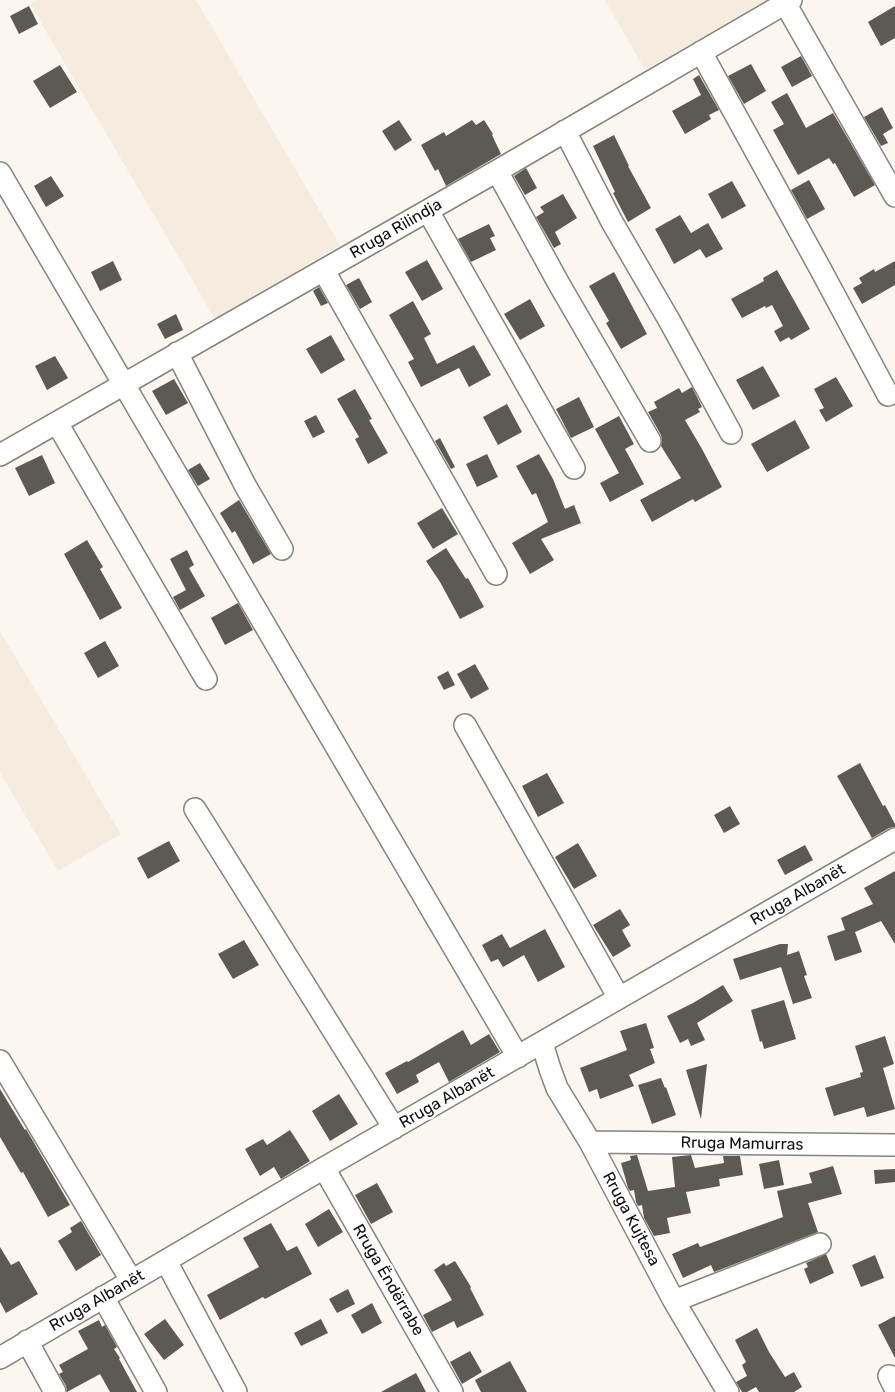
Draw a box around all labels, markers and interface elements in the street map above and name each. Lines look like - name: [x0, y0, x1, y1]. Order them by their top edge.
- street label: Rruga Rilindja: [347, 195, 445, 263]
- street label: Rruga Albanët: [747, 860, 849, 930]
- street label: Rruga Albanët: [396, 1063, 498, 1133]
- street label: Rruga Mamurras: [680, 1133, 804, 1155]
- street label: Rruga Kujtesa: [598, 1169, 664, 1269]
- street label: Rruga Ëndërrabe: [348, 1221, 428, 1339]
- street label: Rruga Albanët: [46, 1266, 148, 1336]

